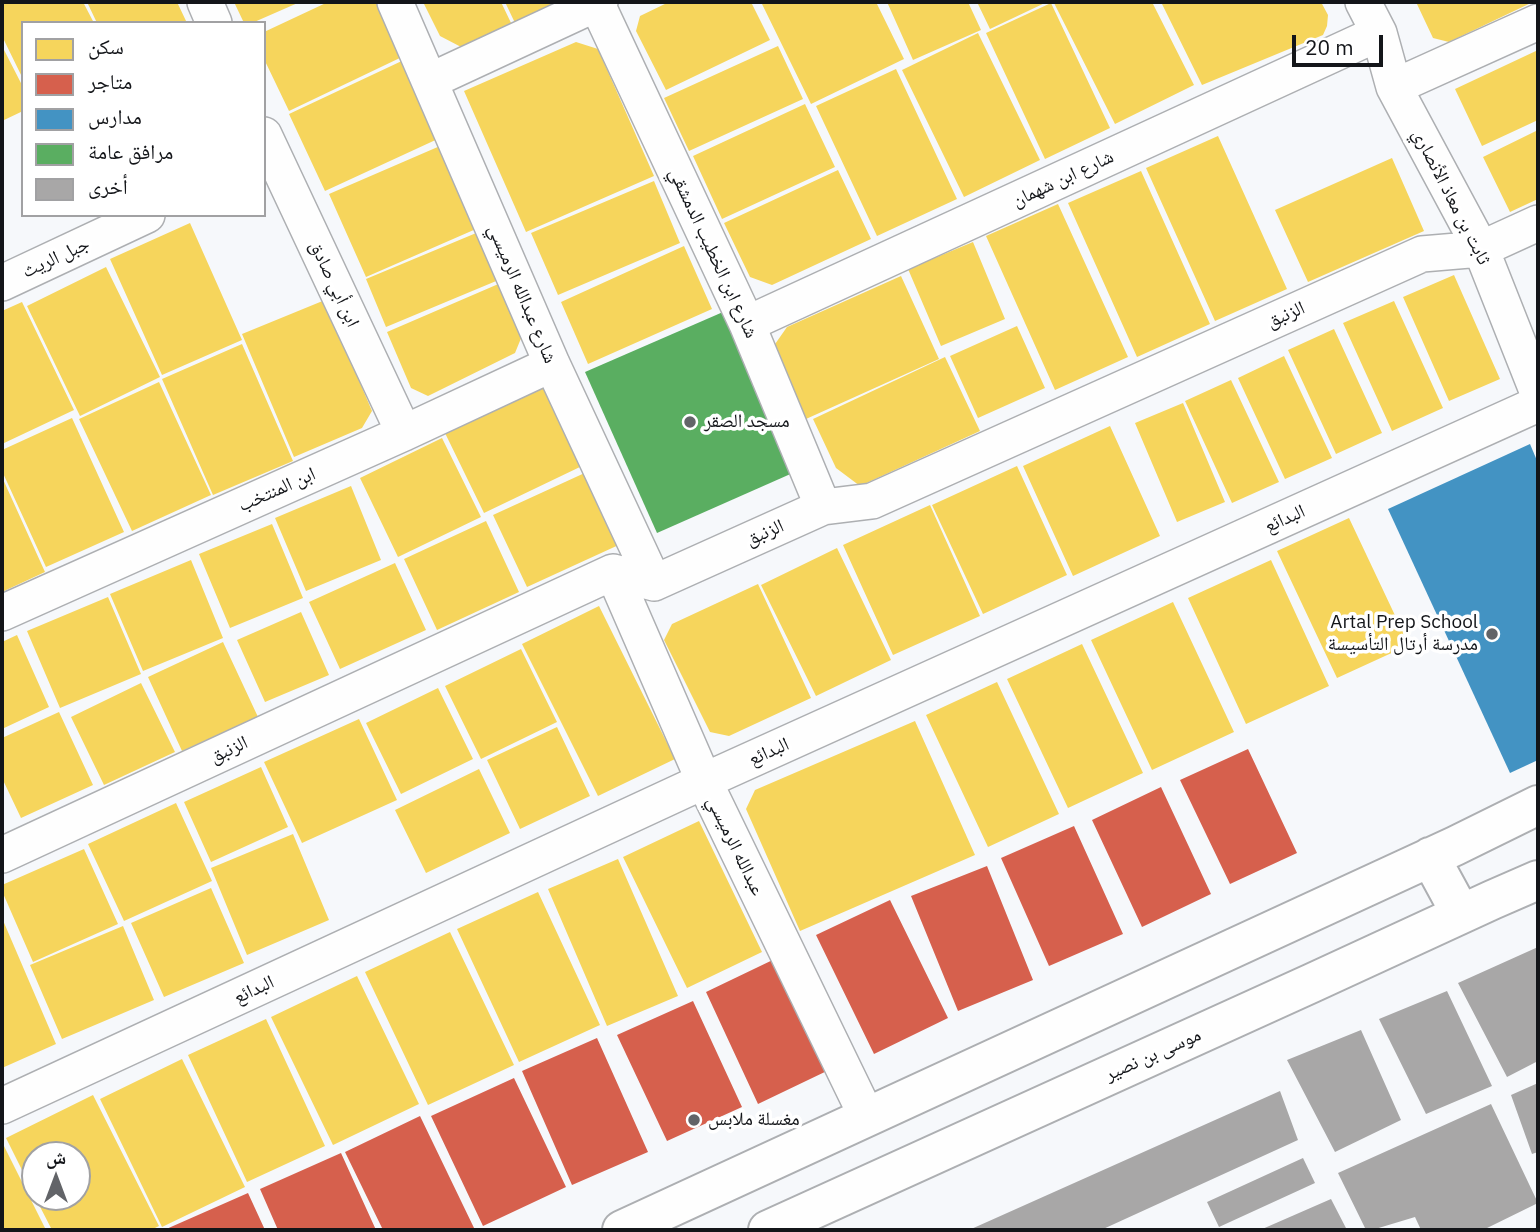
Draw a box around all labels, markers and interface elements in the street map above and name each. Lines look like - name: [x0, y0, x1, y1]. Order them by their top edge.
- legend: [21, 21, 266, 217]
- scale bar: [1295, 21, 1386, 65]
- text: سكن: [88, 32, 124, 60]
- text: 20 m: [1305, 33, 1354, 61]
- text: متاجر: [88, 67, 132, 95]
- text: مدارس: [88, 102, 142, 130]
- street label: ثابت بن معاذ الأنصاري: [1407, 125, 1495, 269]
- text: مرافق عامة: [88, 137, 173, 165]
- street label: شارع ابن شهمان: [1009, 146, 1117, 212]
- street label: شارع ابن الخطيب الدمشقي: [664, 164, 762, 342]
- text: أخرى: [88, 172, 128, 200]
- street label: شارع عبدالله الرميسي: [483, 221, 561, 367]
- street label: جبل الريث: [19, 233, 93, 283]
- street label: ابن أبي صادق: [304, 237, 364, 331]
- street label: الزنبق: [1263, 297, 1309, 333]
- place label: مسجد الصقر: [704, 411, 790, 433]
- marker: مسجد الصقر: [682, 414, 698, 430]
- street label: ابن المنتخب: [235, 463, 319, 517]
- street label: البدائع: [1261, 500, 1309, 538]
- street label: الزنبق: [742, 515, 788, 551]
- place label: Artal Prep School مدرسة أرتال التأسيسة: [1328, 612, 1478, 656]
- marker: Artal Prep School مدرسة أرتال التأسيسة: [1484, 626, 1500, 642]
- street label: الزنبق: [206, 731, 252, 769]
- street label: البدائع: [745, 733, 793, 771]
- street label: عبدالله الرميسي: [701, 793, 769, 899]
- street label: البدائع: [230, 971, 278, 1009]
- street label: موسى بن نصير: [1101, 1024, 1205, 1086]
- place label: مغسلة ملابس: [708, 1109, 800, 1131]
- marker: مغسلة ملابس: [686, 1112, 702, 1128]
- north arrow: [21, 1141, 91, 1211]
- text: ش: [46, 1145, 66, 1169]

